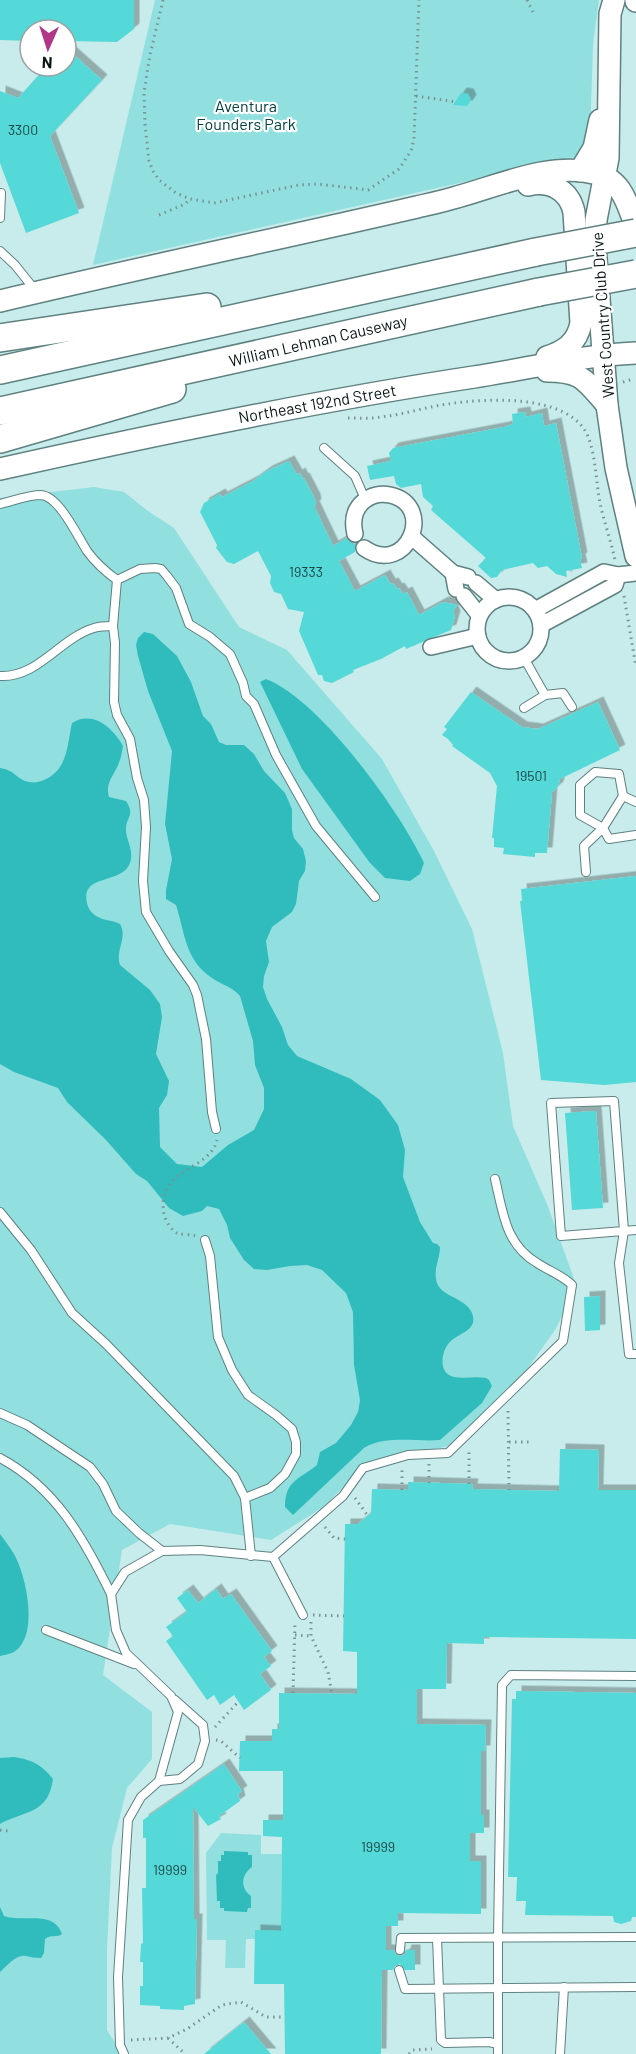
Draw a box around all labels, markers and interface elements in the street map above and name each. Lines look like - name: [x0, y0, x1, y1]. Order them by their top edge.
- north arrow: [18, 18, 78, 78]
- text: N: [41, 54, 53, 73]
- park label: Aventura Founders Park: [196, 96, 296, 133]
- house number: 3300: [8, 121, 38, 138]
- street label: West Country Club Drive: [587, 231, 617, 399]
- street label: William Lehman Causeway: [227, 310, 410, 370]
- street label: Northeast 192nd Street: [237, 380, 397, 426]
- house number: 19333: [289, 563, 323, 580]
- house number: 19501: [515, 767, 547, 784]
- house number: 19999: [361, 1838, 395, 1855]
- house number: 19999: [153, 1861, 187, 1878]

